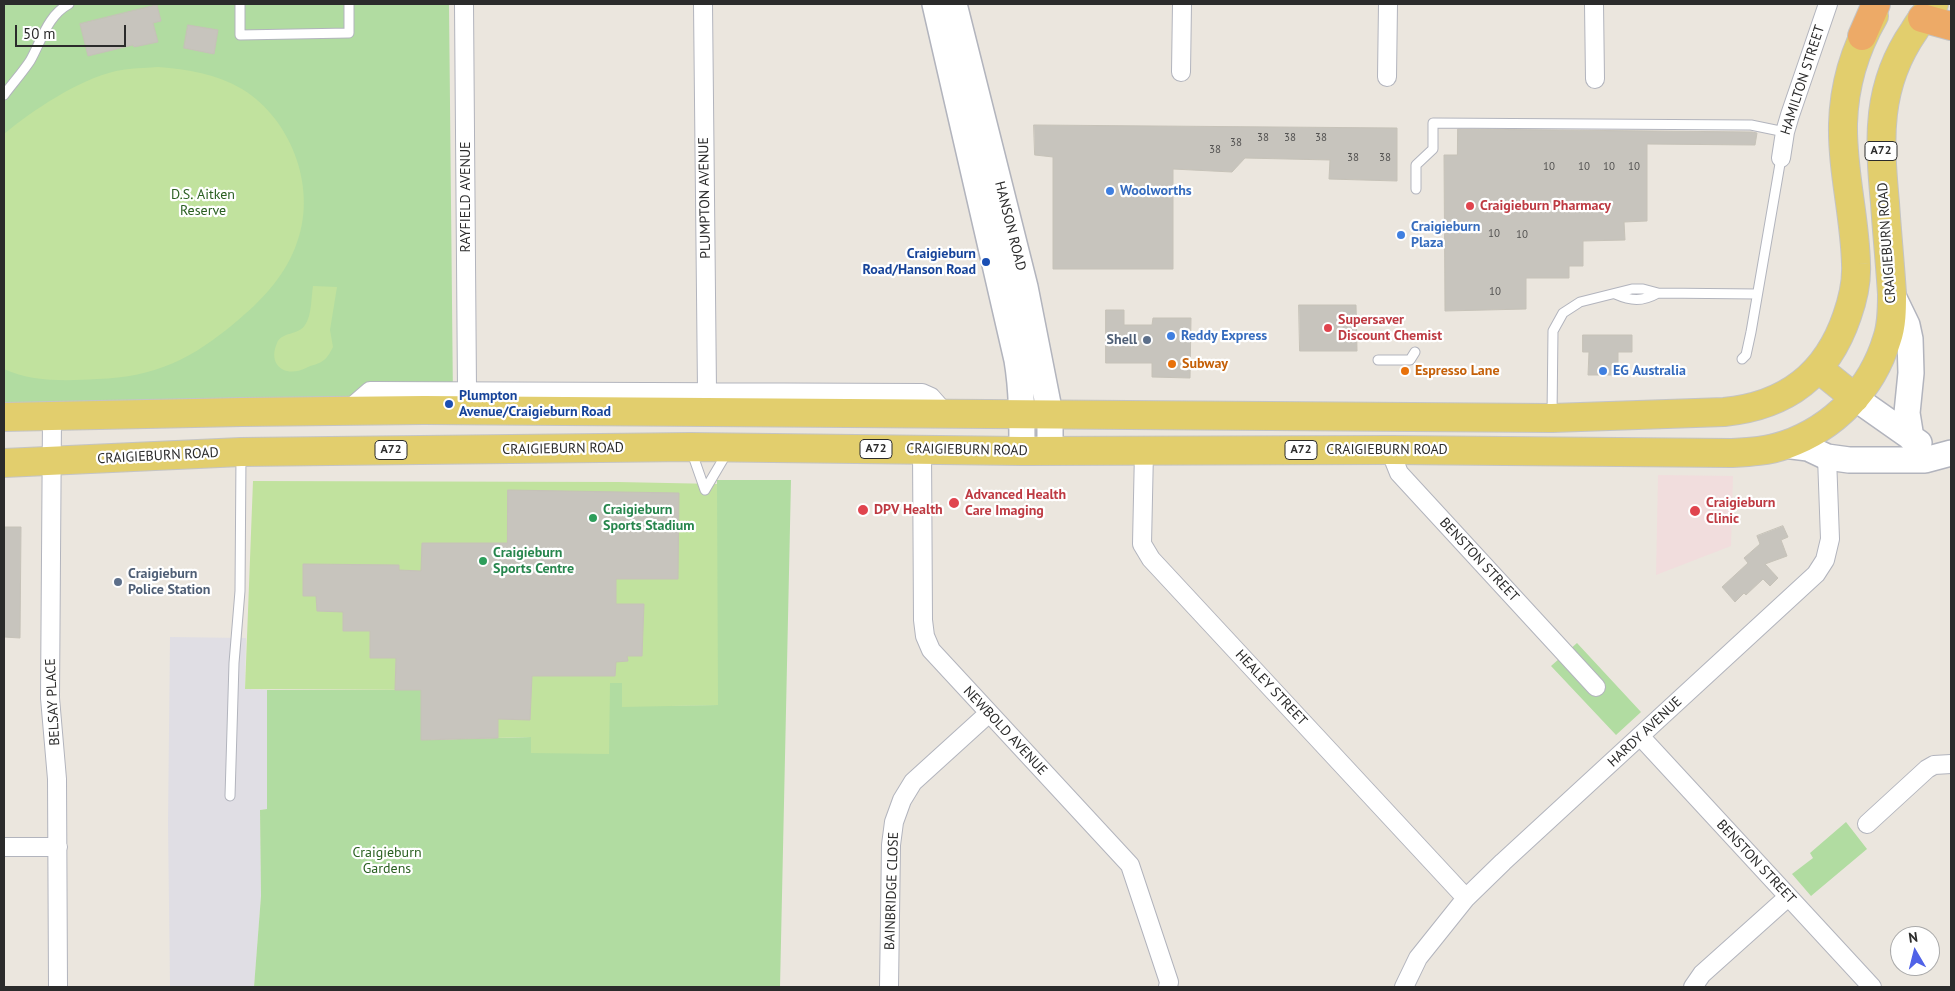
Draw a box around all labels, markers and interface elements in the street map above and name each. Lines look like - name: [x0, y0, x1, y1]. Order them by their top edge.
- scale bar: [18, 15, 129, 47]
- street label: HAMILTON STREET: [1777, 23, 1829, 137]
- text: 50 m: [23, 24, 56, 43]
- house number: 38: [1257, 131, 1269, 145]
- house number: 38: [1284, 131, 1296, 145]
- house number: 38: [1315, 131, 1327, 145]
- house number: 38: [1230, 136, 1242, 150]
- street label: PLUMPTON AVENUE: [696, 137, 714, 259]
- street label: RAYFIELD AVENUE: [458, 141, 474, 253]
- road number: A72: [1865, 142, 1897, 160]
- house number: 38: [1209, 143, 1221, 157]
- house number: 38: [1347, 151, 1359, 165]
- house number: 38: [1379, 151, 1391, 165]
- house number: 10: [1543, 160, 1555, 174]
- house number: 10: [1578, 160, 1590, 174]
- house number: 10: [1603, 160, 1615, 174]
- house number: 10: [1628, 160, 1640, 174]
- street label: HANSON ROAD: [991, 180, 1029, 272]
- street label: CRAIGIEBURN ROAD: [1874, 182, 1900, 304]
- place label: Woolworths: [1120, 183, 1192, 199]
- marker: Woolworths: [1104, 185, 1116, 197]
- park label: D.S. Aitken Reserve: [171, 187, 235, 220]
- place label: Craigieburn Pharmacy: [1480, 198, 1611, 214]
- marker: Craigieburn Pharmacy: [1464, 200, 1476, 212]
- place label: Craigieburn Plaza: [1411, 219, 1480, 252]
- house number: 10: [1488, 227, 1500, 241]
- house number: 10: [1516, 228, 1528, 242]
- marker: Craigieburn Plaza: [1395, 229, 1407, 241]
- place label: Craigieburn Road/Hanson Road: [862, 246, 976, 278]
- marker: Craigieburn Road/Hanson Road: [980, 256, 992, 268]
- house number: 10: [1489, 285, 1501, 299]
- place label: Supersaver Discount Chemist: [1338, 312, 1442, 344]
- marker: Supersaver Discount Chemist: [1322, 322, 1334, 334]
- place label: Reddy Express: [1181, 328, 1267, 344]
- marker: Reddy Express: [1165, 330, 1177, 342]
- place label: Shell: [1107, 332, 1137, 348]
- marker: Shell: [1141, 334, 1153, 346]
- place label: Subway: [1182, 356, 1228, 372]
- marker: Subway: [1166, 358, 1178, 370]
- place label: Espresso Lane: [1415, 363, 1500, 379]
- place label: EG Australia: [1613, 363, 1686, 379]
- marker: Espresso Lane: [1399, 365, 1411, 377]
- marker: EG Australia: [1597, 365, 1609, 377]
- place label: Plumpton Avenue/Craigieburn Road: [459, 388, 611, 421]
- marker: Plumpton Avenue/Craigieburn Road: [443, 398, 455, 410]
- road number: A72: [860, 439, 892, 458]
- road number: A72: [375, 440, 407, 460]
- street label: CRAIGIEBURN ROAD: [502, 440, 624, 458]
- road number: A72: [1285, 440, 1317, 460]
- street label: CRAIGIEBURN ROAD: [906, 441, 1028, 459]
- street label: CRAIGIEBURN ROAD: [1326, 442, 1448, 458]
- street label: CRAIGIEBURN ROAD: [97, 444, 219, 468]
- place label: Advanced Health Care Imaging: [965, 487, 1066, 520]
- place label: Craigieburn Clinic: [1706, 495, 1775, 528]
- marker: Advanced Health Care Imaging: [947, 496, 961, 510]
- place label: Craigieburn Sports Stadium: [603, 502, 695, 534]
- place label: DPV Health: [874, 502, 943, 518]
- marker: DPV Health: [856, 503, 870, 517]
- marker: Craigieburn Clinic: [1688, 504, 1702, 518]
- marker: Craigieburn Sports Stadium: [587, 512, 599, 524]
- street label: BENSTON STREET: [1436, 515, 1522, 605]
- place label: Craigieburn Sports Centre: [493, 545, 574, 578]
- marker: Craigieburn Sports Centre: [477, 555, 489, 567]
- place label: Craigieburn Police Station: [128, 566, 210, 598]
- marker: Craigieburn Police Station: [112, 576, 124, 588]
- street label: HEALEY STREET: [1232, 647, 1310, 729]
- street label: BELSAY PLACE: [42, 658, 64, 746]
- street label: NEWBOLD AVENUE: [959, 683, 1051, 779]
- street label: HARDY AVENUE: [1604, 693, 1686, 771]
- street label: BENSTON STREET: [1713, 817, 1799, 907]
- street label: BAINBRIDGE CLOSE: [882, 832, 902, 950]
- park label: Craigieburn Gardens: [352, 845, 422, 878]
- north arrow: [1890, 926, 1940, 976]
- text: N: [1907, 928, 1919, 947]

